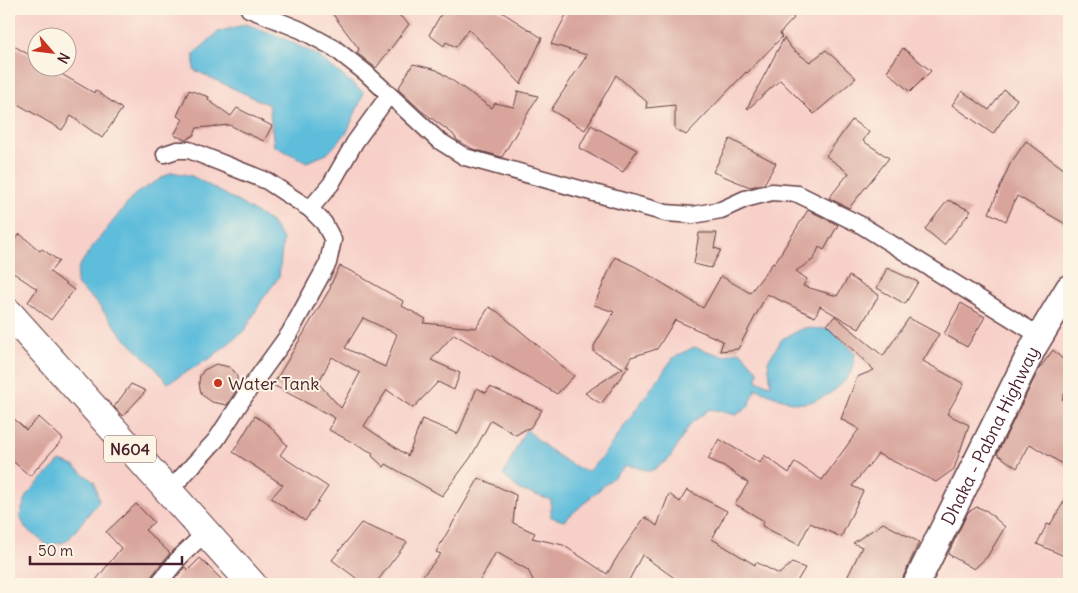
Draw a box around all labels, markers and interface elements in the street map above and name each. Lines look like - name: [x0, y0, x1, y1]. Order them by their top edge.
- north arrow: [28, 28, 78, 78]
- text: N: [53, 50, 74, 67]
- street label: Dhaka - Pabna Highway: [936, 342, 1044, 528]
- place label: Water Tank: [228, 372, 319, 395]
- marker: Water Tank: [212, 377, 224, 389]
- road number: N604: [104, 436, 156, 462]
- scale bar: [30, 533, 182, 565]
- text: 50 m: [38, 541, 73, 560]

